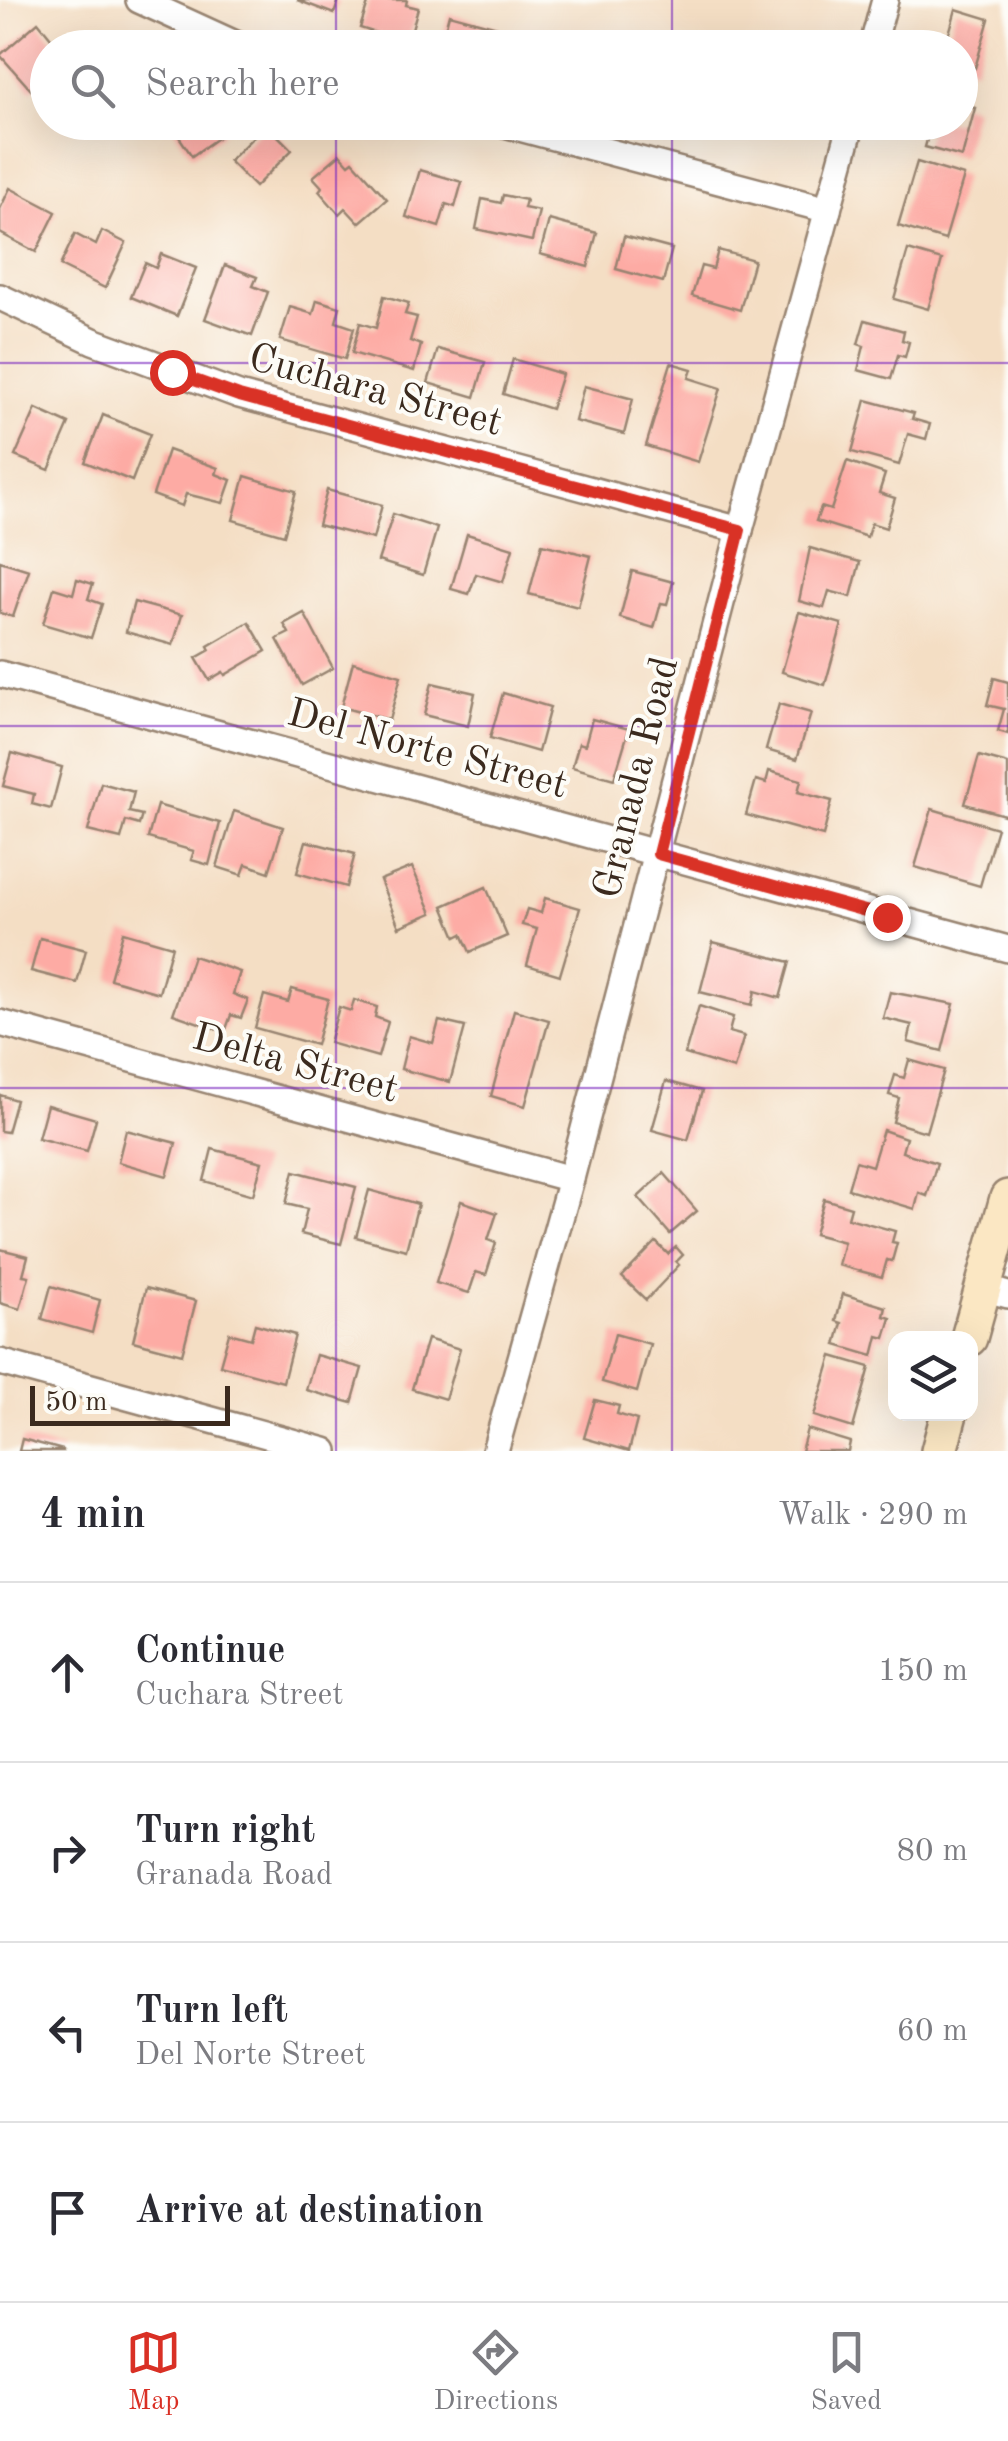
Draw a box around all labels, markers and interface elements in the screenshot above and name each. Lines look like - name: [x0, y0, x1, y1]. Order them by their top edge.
- search box: [30, 30, 978, 140]
- icon: search: [65, 58, 120, 113]
- text: Search here: [145, 66, 340, 104]
- street label: Cuchara Street: [244, 339, 506, 445]
- route start: [150, 350, 196, 396]
- street label: Granada Road: [589, 653, 687, 903]
- street label: Del Norte Street: [283, 694, 571, 808]
- route end: [865, 895, 911, 941]
- street label: Delta Street: [188, 1018, 402, 1112]
- map controls: [888, 1331, 978, 1421]
- button: layers: [888, 1331, 978, 1421]
- scale bar: [30, 1381, 230, 1426]
- text: 50 m: [45, 1389, 108, 1417]
- text: 4 min: [40, 1495, 146, 1537]
- text: Walk · 290 m: [778, 1500, 968, 1532]
- text: Continue: [135, 1633, 285, 1671]
- icon: ahead: [40, 1645, 95, 1700]
- text: 150 m: [878, 1656, 968, 1688]
- text: Cuchara Street: [135, 1680, 343, 1712]
- text: Turn right: [135, 1813, 315, 1851]
- icon: right: [40, 1825, 95, 1880]
- text: 80 m: [897, 1836, 968, 1868]
- text: Granada Road: [135, 1860, 333, 1892]
- text: Turn left: [135, 1993, 288, 2031]
- icon: left: [40, 2005, 95, 2060]
- text: 60 m: [897, 2016, 968, 2048]
- text: Del Norte Street: [135, 2040, 366, 2072]
- icon: arrive: [40, 2185, 95, 2240]
- text: Arrive at destination: [135, 2193, 484, 2231]
- tab: Map: [126, 2325, 181, 2420]
- tab: Directions: [434, 2325, 558, 2420]
- tab: Saved: [810, 2325, 882, 2420]

